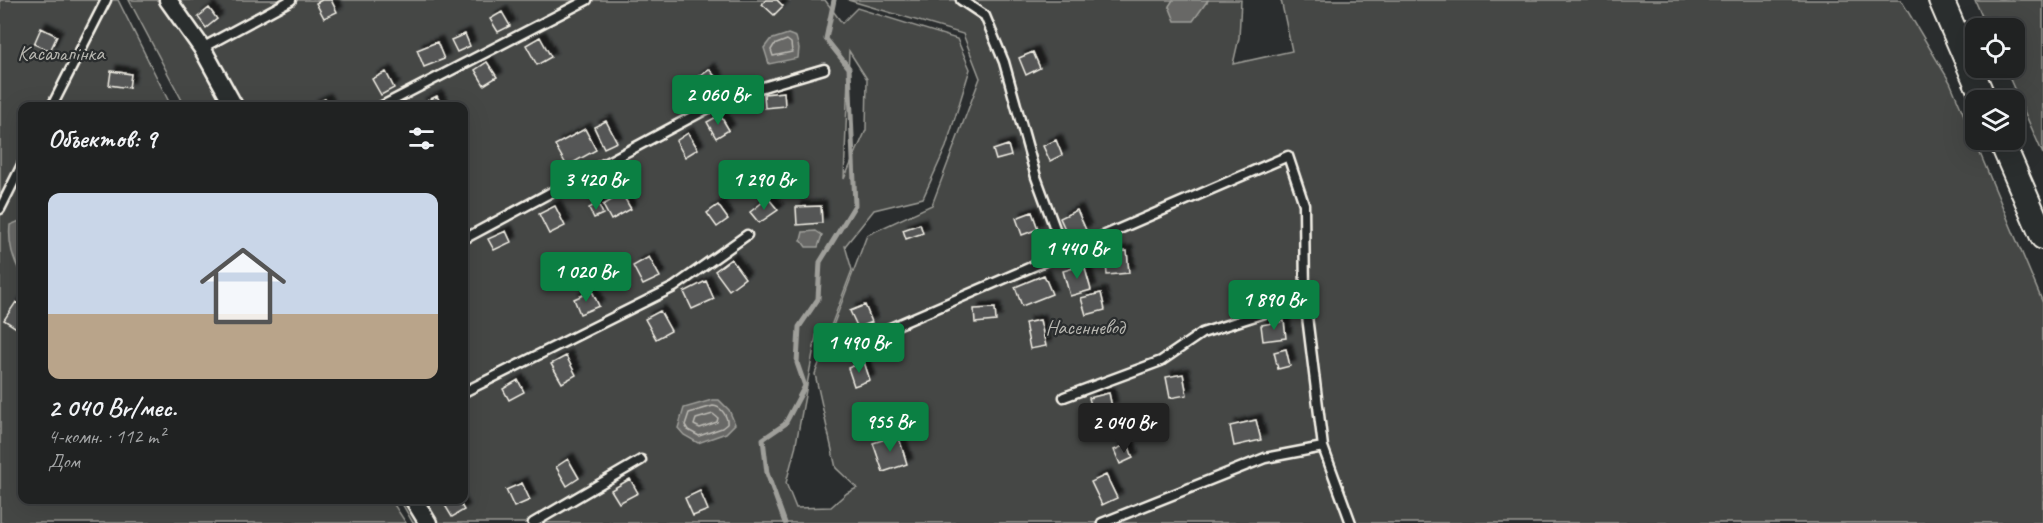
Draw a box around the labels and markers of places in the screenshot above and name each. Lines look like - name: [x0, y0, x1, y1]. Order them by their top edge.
- pin: 2 060 Br: [656, 75, 780, 126]
- pin: 3 420 Br: [534, 160, 658, 211]
- pin: 1 290 Br: [702, 160, 826, 211]
- pin: 1 440 Br: [1015, 229, 1139, 280]
- pin: 1 020 Br: [524, 252, 648, 303]
- pin: 1 890 Br: [1212, 280, 1336, 331]
- pin: 1 490 Br: [797, 323, 921, 374]
- pin: 955 Br: [841, 402, 939, 453]
- pin: 2 040 Br: [1062, 403, 1186, 454]

